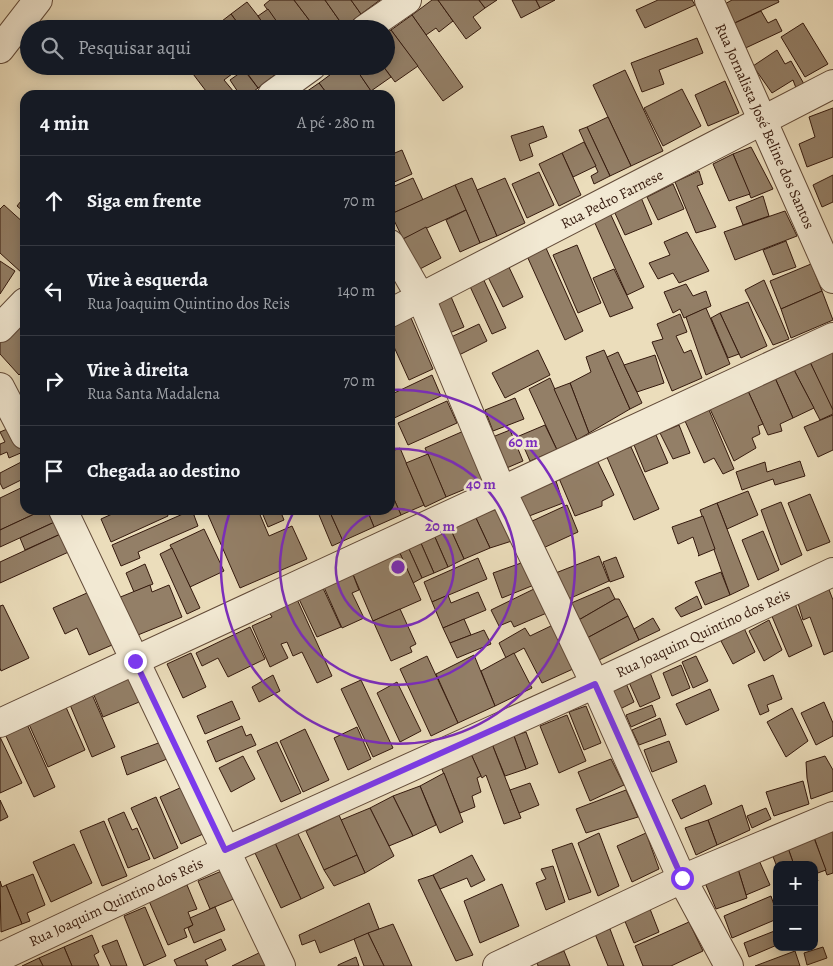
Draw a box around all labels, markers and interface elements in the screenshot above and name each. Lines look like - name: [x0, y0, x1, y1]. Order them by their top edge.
- search box: [20, 20, 395, 75]
- street label: Rua Jornalista José Beline dos Santos: [711, 20, 819, 232]
- icon: search: [38, 34, 66, 62]
- text: Pesquisar aqui: [78, 35, 191, 61]
- text: 4 min: [40, 109, 89, 137]
- text: A pé · 280 m: [297, 112, 375, 134]
- street label: Rua Pedro Farnese: [557, 164, 667, 233]
- icon: ahead: [40, 187, 68, 215]
- text: Siga em frente: [87, 188, 201, 214]
- text: 70 m: [343, 190, 375, 212]
- text: Vire à esquerda: [87, 267, 208, 293]
- icon: left: [40, 277, 68, 305]
- text: 140 m: [337, 280, 375, 302]
- text: Rua Joaquim Quintino dos Reis: [87, 293, 290, 315]
- text: Vire à direita: [87, 357, 189, 383]
- icon: right: [40, 367, 68, 395]
- text: 70 m: [343, 370, 375, 392]
- text: Rua Santa Madalena: [87, 383, 220, 405]
- text: 60 m: [508, 432, 538, 452]
- icon: arrive: [40, 457, 68, 485]
- text: Chegada ao destino: [87, 458, 240, 484]
- text: 40 m: [466, 474, 496, 494]
- text: 20 m: [425, 516, 455, 536]
- centre of rings: [389, 558, 407, 576]
- street label: Rua Joaquim Quintino dos Reis: [613, 584, 793, 682]
- route end: [124, 650, 147, 673]
- street label: Rua Joaquim Quintino dos Reis: [26, 853, 206, 951]
- map controls: [773, 861, 818, 951]
- button: +: [773, 861, 818, 906]
- route start: [671, 867, 694, 890]
- button: −: [773, 906, 818, 951]

